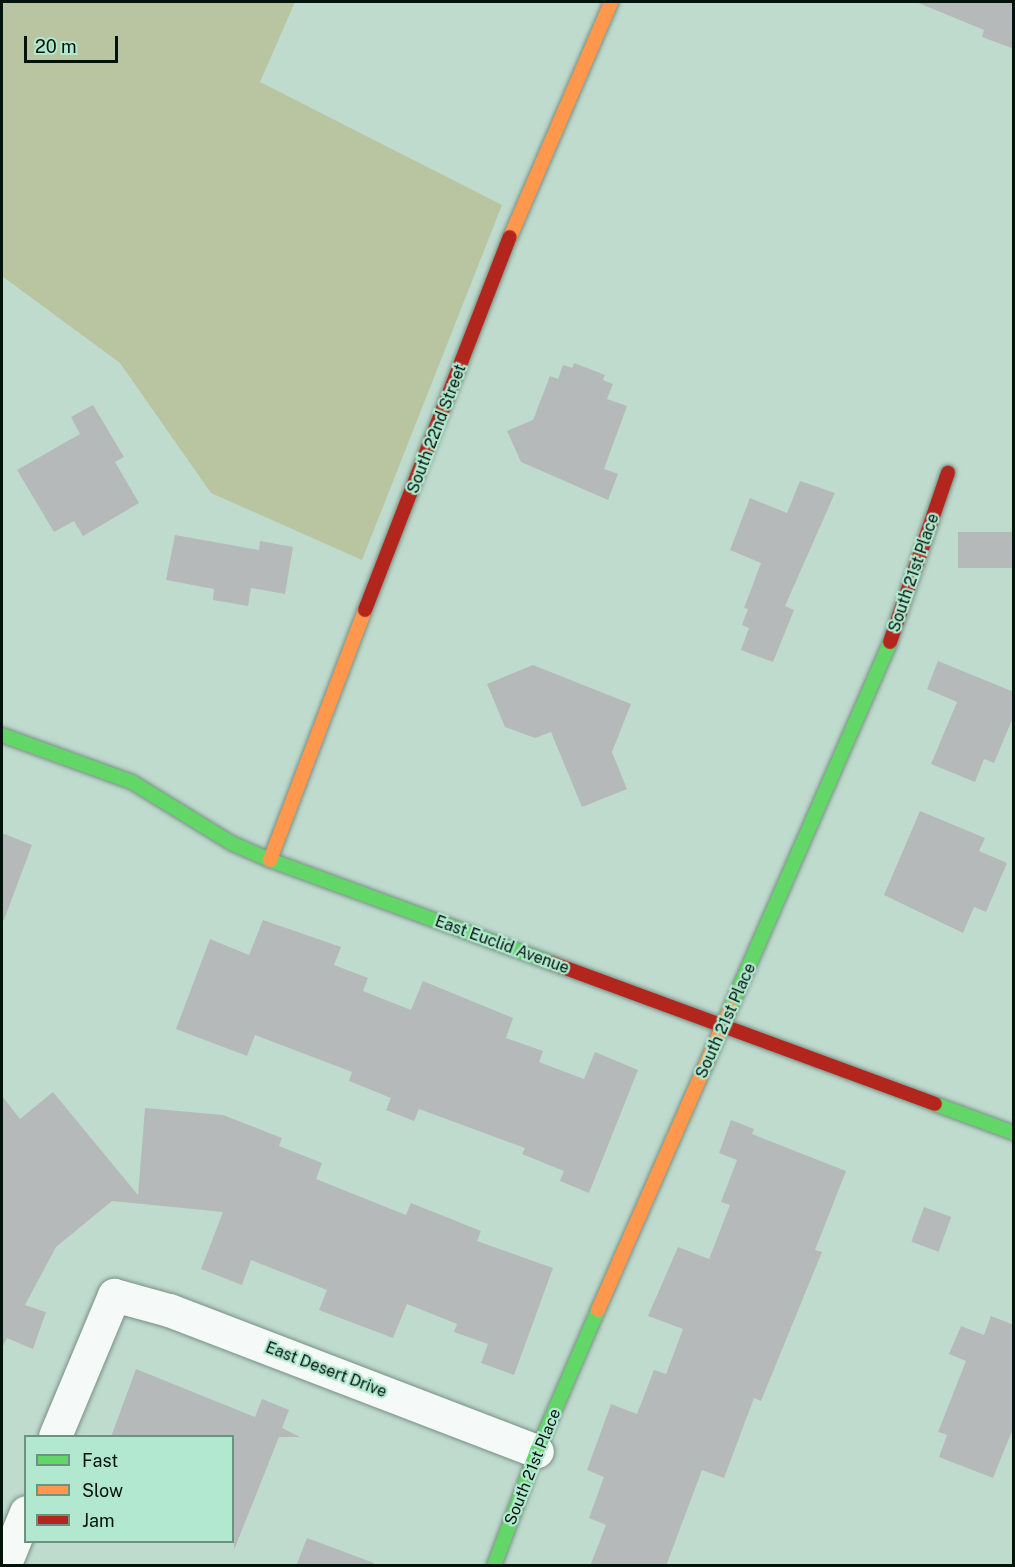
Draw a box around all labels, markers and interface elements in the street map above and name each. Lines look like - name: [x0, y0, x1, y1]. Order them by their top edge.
- scale bar: [27, 24, 122, 62]
- text: 20 m: [35, 36, 77, 57]
- street label: South 22nd Street: [404, 362, 470, 496]
- street label: South 21st Place: [885, 511, 943, 635]
- street label: East Euclid Avenue: [432, 912, 572, 978]
- street label: South 21st Place: [692, 960, 760, 1082]
- street label: East Desert Drive: [263, 1338, 389, 1402]
- street label: South 21st Place: [501, 1406, 565, 1528]
- legend: [24, 1435, 234, 1543]
- text: Fast: [82, 1450, 118, 1471]
- text: Slow: [82, 1480, 123, 1501]
- text: Jam: [82, 1510, 115, 1531]

